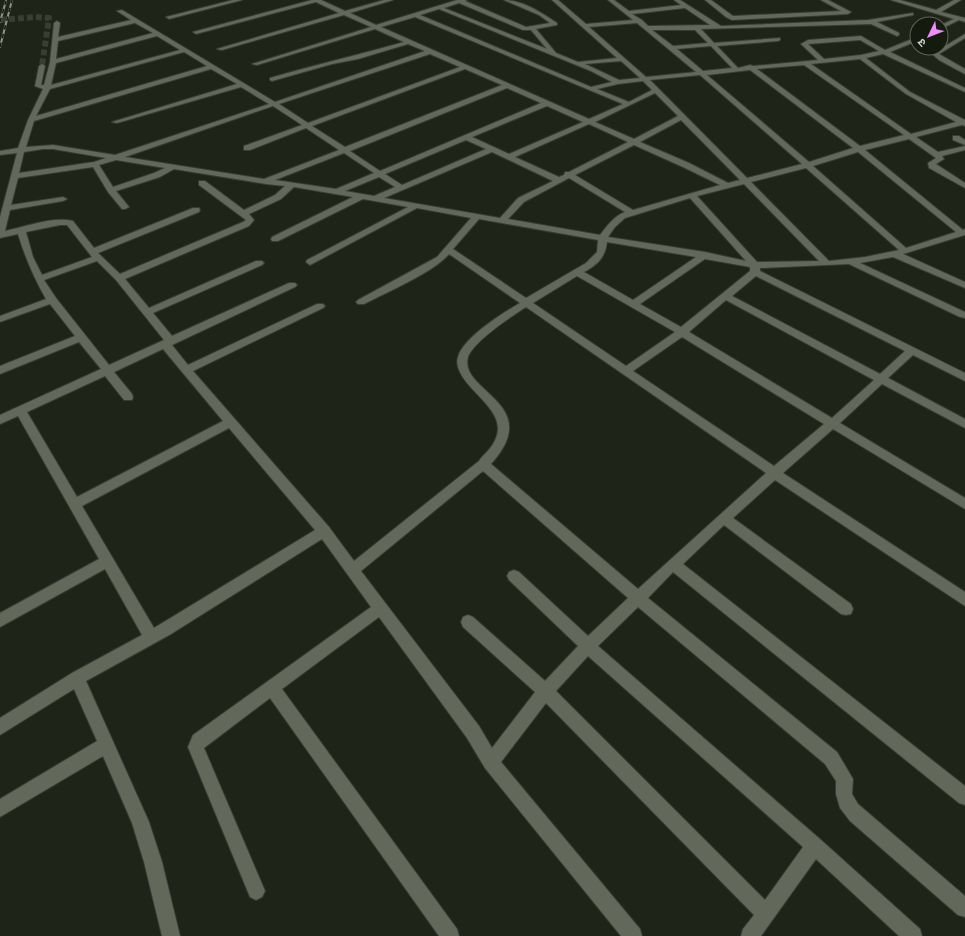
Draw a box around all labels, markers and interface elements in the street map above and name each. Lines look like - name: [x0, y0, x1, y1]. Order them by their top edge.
- north arrow: [909, 16, 949, 56]
- text: उ: [915, 35, 929, 49]

